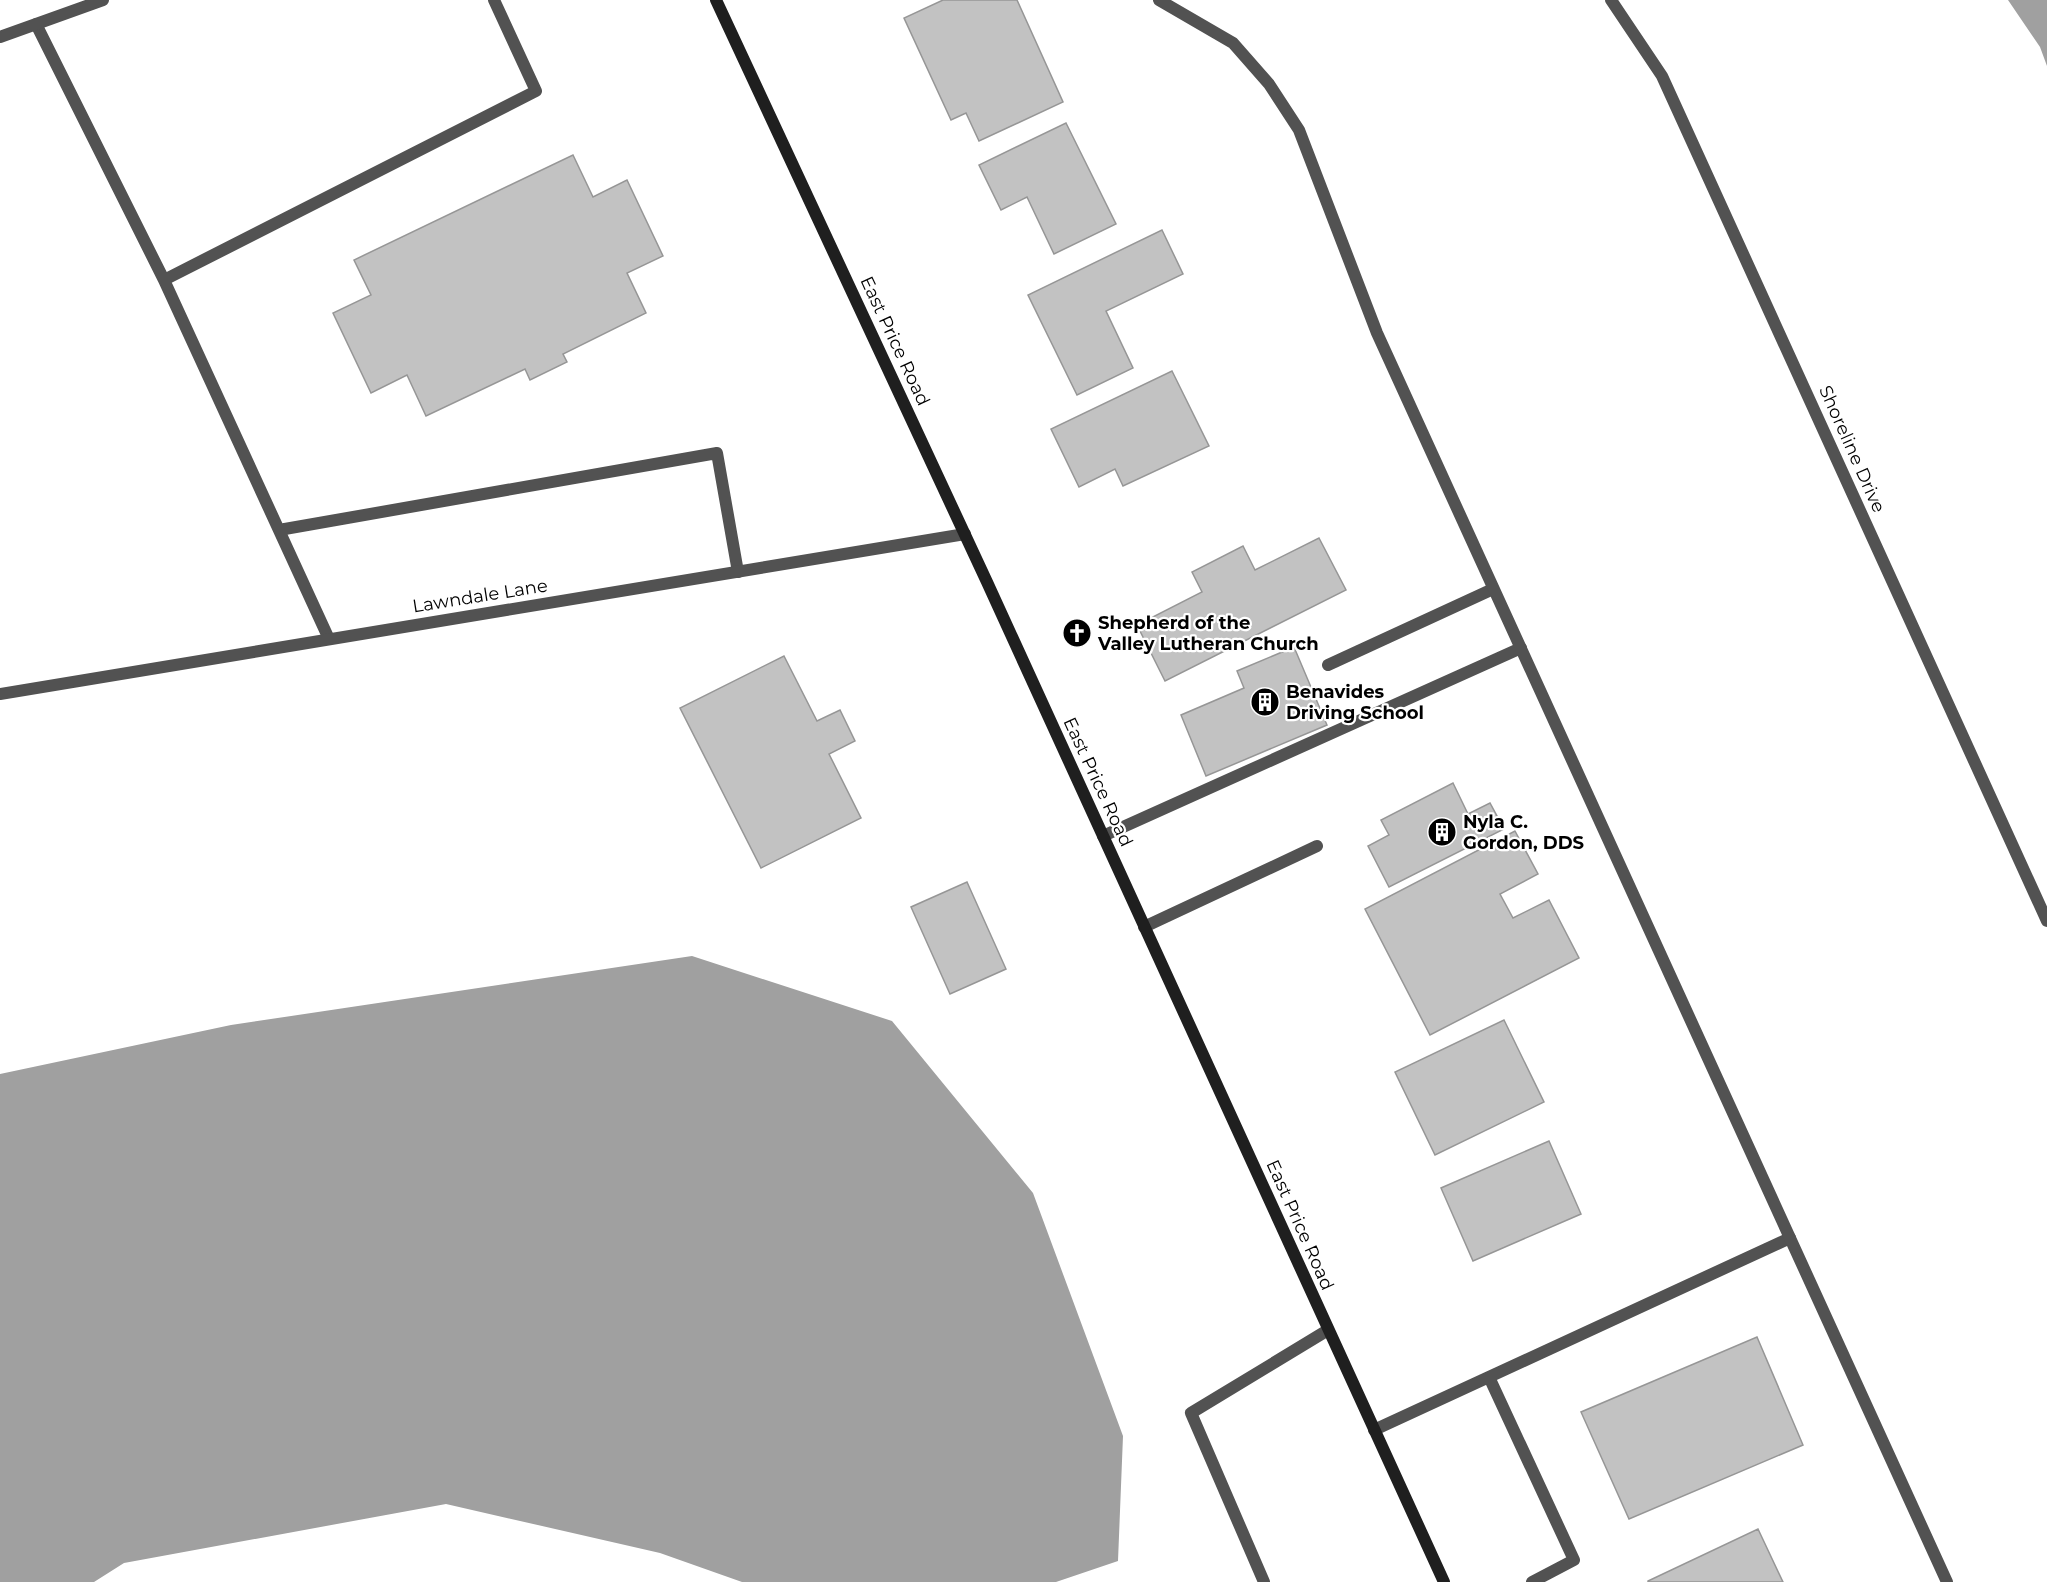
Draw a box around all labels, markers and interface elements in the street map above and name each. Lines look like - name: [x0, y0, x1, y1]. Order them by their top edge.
- street label: East Price Road: [855, 273, 935, 409]
- street label: Shoreline Drive: [1814, 382, 1890, 516]
- street label: Lawndale Lane: [411, 574, 549, 618]
- place label: Shepherd of the Valley Lutheran Church: [1097, 612, 1319, 655]
- church icon: Shepherd of the Valley Lutheran Church: [1061, 617, 1093, 649]
- place label: Benavides Driving School: [1286, 681, 1424, 724]
- building icon: Benavides Driving School: [1249, 686, 1281, 718]
- street label: East Price Road: [1058, 714, 1138, 850]
- place label: Nyla C. Gordon, DDS: [1463, 811, 1584, 854]
- building icon: Nyla C. Gordon, DDS: [1426, 816, 1458, 848]
- street label: East Price Road: [1261, 1156, 1339, 1294]

